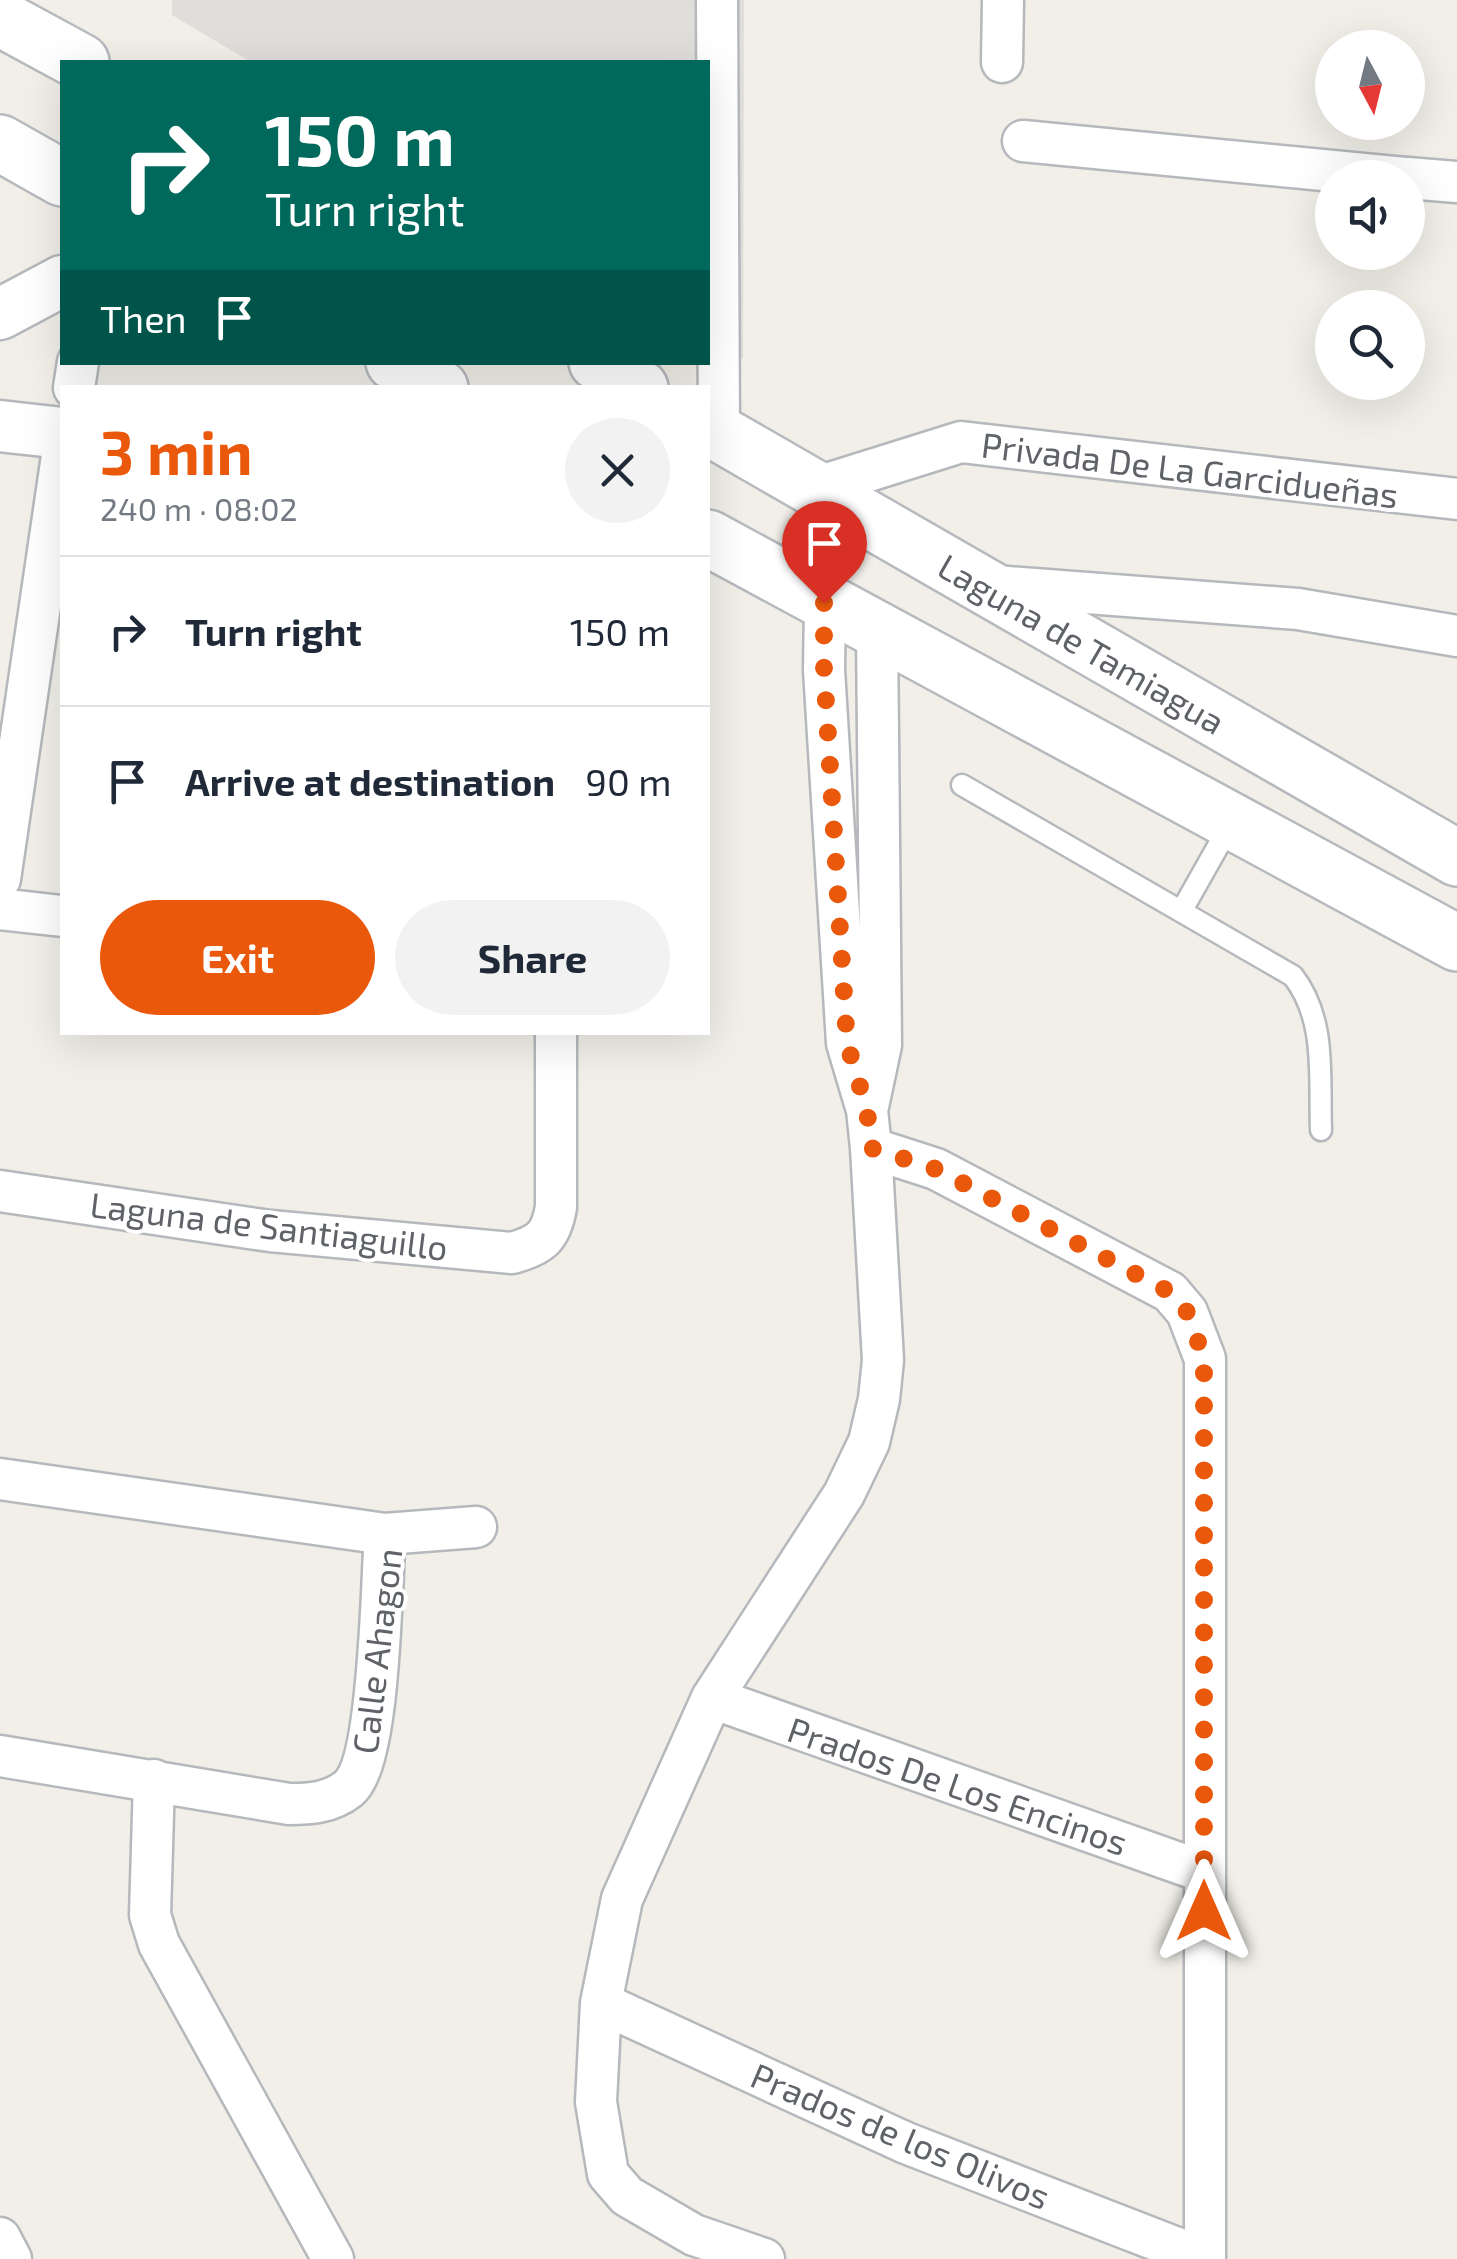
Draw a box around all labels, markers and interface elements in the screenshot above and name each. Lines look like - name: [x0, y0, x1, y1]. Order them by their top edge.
- north arrow: [1315, 30, 1425, 140]
- map controls: [1315, 30, 1425, 400]
- text: 150 m: [265, 96, 455, 180]
- icon: right: [100, 100, 230, 230]
- button: sound: [1315, 160, 1425, 270]
- text: Turn right: [265, 181, 465, 235]
- icon: arrive: [207, 290, 262, 345]
- button: search: [1315, 290, 1425, 400]
- text: Then: [100, 295, 187, 341]
- text: 3 min: [100, 415, 252, 487]
- button: close: [565, 418, 670, 523]
- street label: Privada De La Garcidueñas: [979, 423, 1401, 515]
- text: 240 m · 08:02: [100, 489, 298, 527]
- pin: [782, 501, 867, 604]
- icon: arrive: [797, 516, 852, 571]
- street label: Laguna de Tamiagua: [931, 544, 1233, 742]
- icon: right: [100, 604, 155, 659]
- text: Turn right: [185, 608, 362, 654]
- text: 150 m: [570, 608, 670, 654]
- icon: arrive: [100, 754, 155, 809]
- text: Arrive at destination: [185, 758, 555, 804]
- text: 90 m: [585, 758, 672, 804]
- button: Exit: [100, 900, 375, 1015]
- button: Share: [395, 900, 670, 1015]
- street label: Laguna de Santiaguillo: [88, 1182, 450, 1268]
- street label: Calle Ahagon: [343, 1546, 409, 1756]
- street label: Prados De Los Encinos: [783, 1707, 1133, 1863]
- position arrow: [1152, 1859, 1256, 1963]
- street label: Prados de los Olivos: [745, 2053, 1057, 2217]

